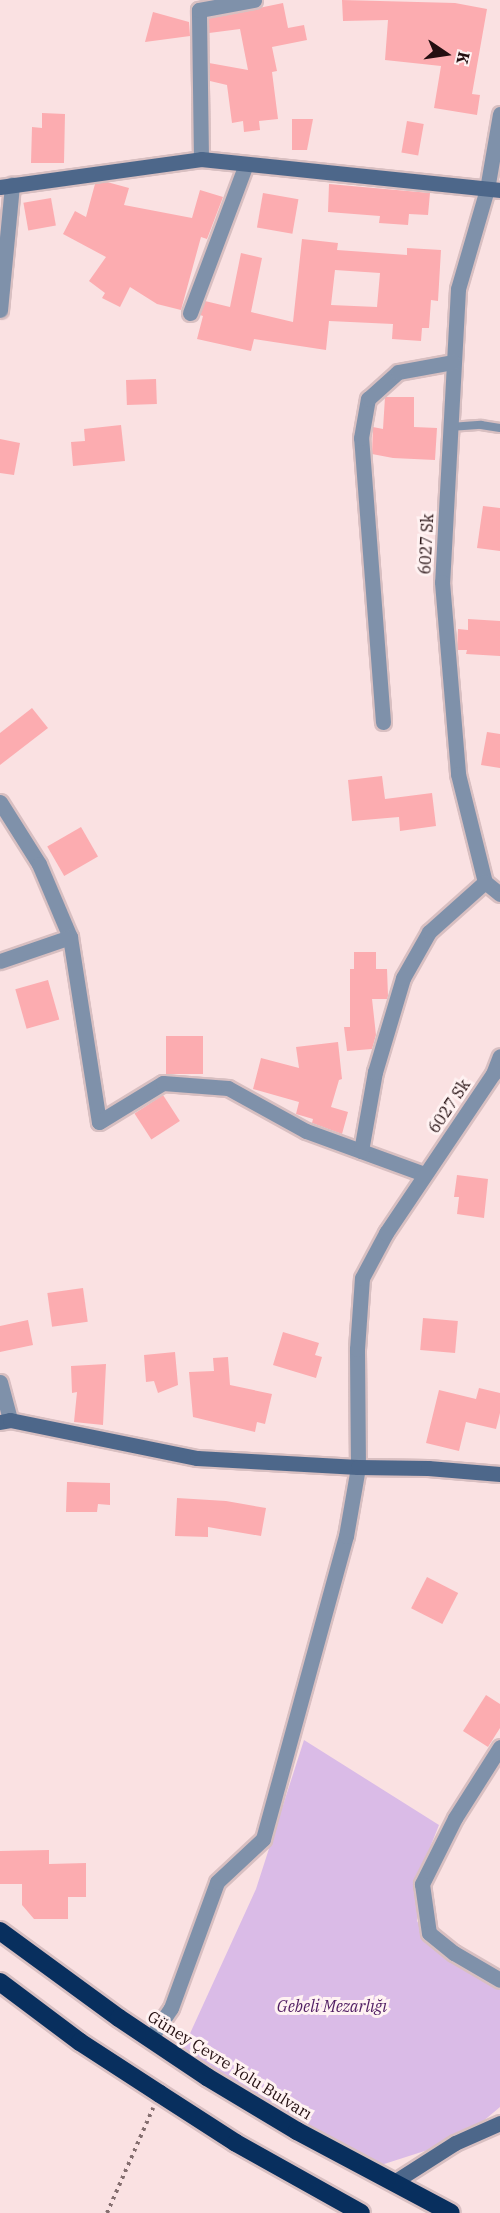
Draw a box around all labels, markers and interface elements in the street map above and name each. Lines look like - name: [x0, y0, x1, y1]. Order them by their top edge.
- north arrow: [416, 24, 476, 84]
- text: K: [452, 50, 475, 66]
- street label: 6027 Sk: [415, 513, 437, 575]
- street label: 6027 Sk: [424, 1075, 474, 1137]
- park label: Gebeli Mezarlığı: [277, 1996, 387, 2016]
- street label: Güney Çevre Yolu Bulvarı: [144, 2006, 316, 2124]

